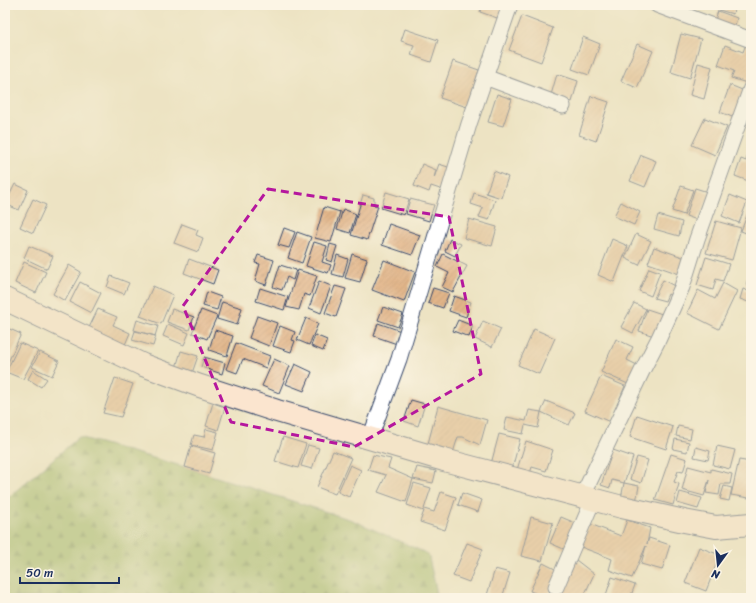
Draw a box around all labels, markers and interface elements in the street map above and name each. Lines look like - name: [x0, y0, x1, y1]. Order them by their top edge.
- north arrow: [698, 545, 738, 585]
- scale bar: [20, 559, 119, 585]
- text: 50 m: [26, 562, 53, 584]
- text: N: [709, 564, 723, 585]

